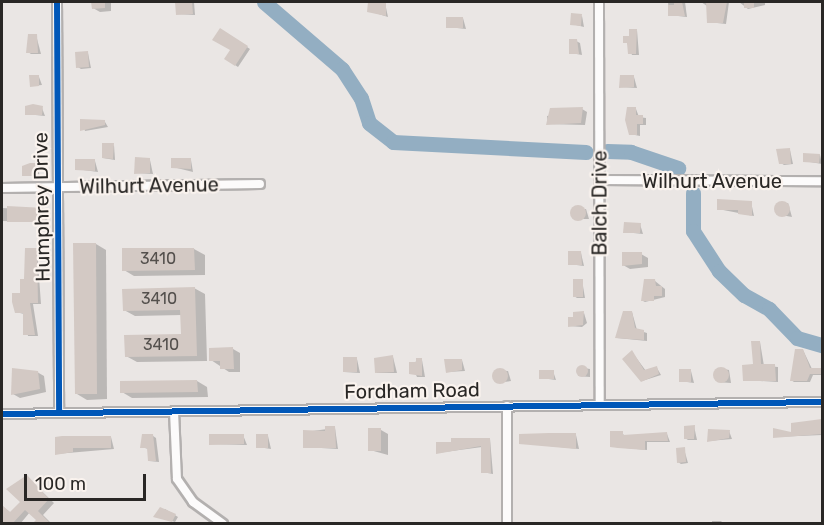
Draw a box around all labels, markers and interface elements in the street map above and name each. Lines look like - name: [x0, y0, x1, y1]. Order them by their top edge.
- street label: Humphrey Drive: [29, 132, 55, 282]
- street label: Balch Drive: [588, 150, 612, 256]
- street label: Wilhurt Avenue: [642, 169, 782, 193]
- street label: Wilhurt Avenue: [79, 173, 219, 199]
- house number: 3410: [140, 249, 176, 269]
- house number: 3410: [141, 289, 177, 309]
- house number: 3410: [143, 335, 179, 355]
- street label: Fordham Road: [344, 378, 480, 404]
- scale bar: [27, 462, 148, 500]
- text: 100 m: [35, 473, 86, 495]

